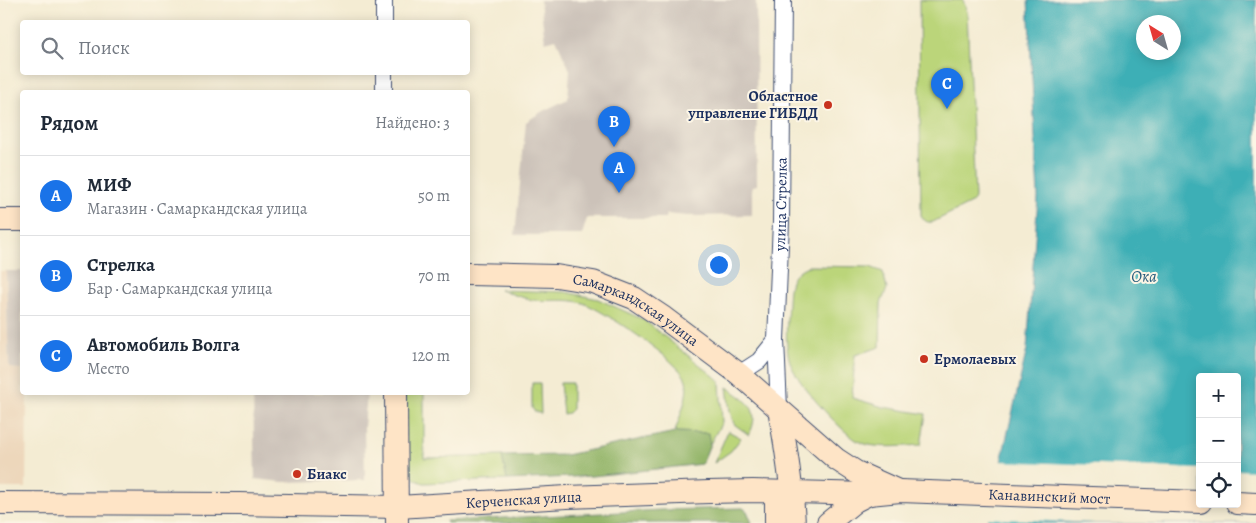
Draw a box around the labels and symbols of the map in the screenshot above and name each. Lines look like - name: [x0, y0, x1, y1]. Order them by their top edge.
- north arrow: [1136, 15, 1181, 60]
- pin: C: [931, 68, 963, 109]
- place label: Областное управление ГИБДД: [688, 86, 818, 123]
- marker: Областное управление ГИБДД: [822, 99, 834, 111]
- pin: B: [598, 106, 630, 147]
- pin: A: [603, 152, 635, 193]
- street label: улица Стрелка: [770, 157, 792, 253]
- your location: [706, 252, 732, 278]
- water label: Ока: [1131, 266, 1157, 288]
- street label: Самаркандская улица: [572, 269, 703, 351]
- place label: Ермолаевых: [934, 349, 1016, 369]
- marker: Ермолаевых: [918, 353, 930, 365]
- place label: Биакс: [307, 464, 347, 484]
- marker: Биакс: [291, 468, 303, 480]
- street label: Канавинский мост: [988, 484, 1111, 509]
- street label: Керченская улица: [465, 486, 582, 513]

